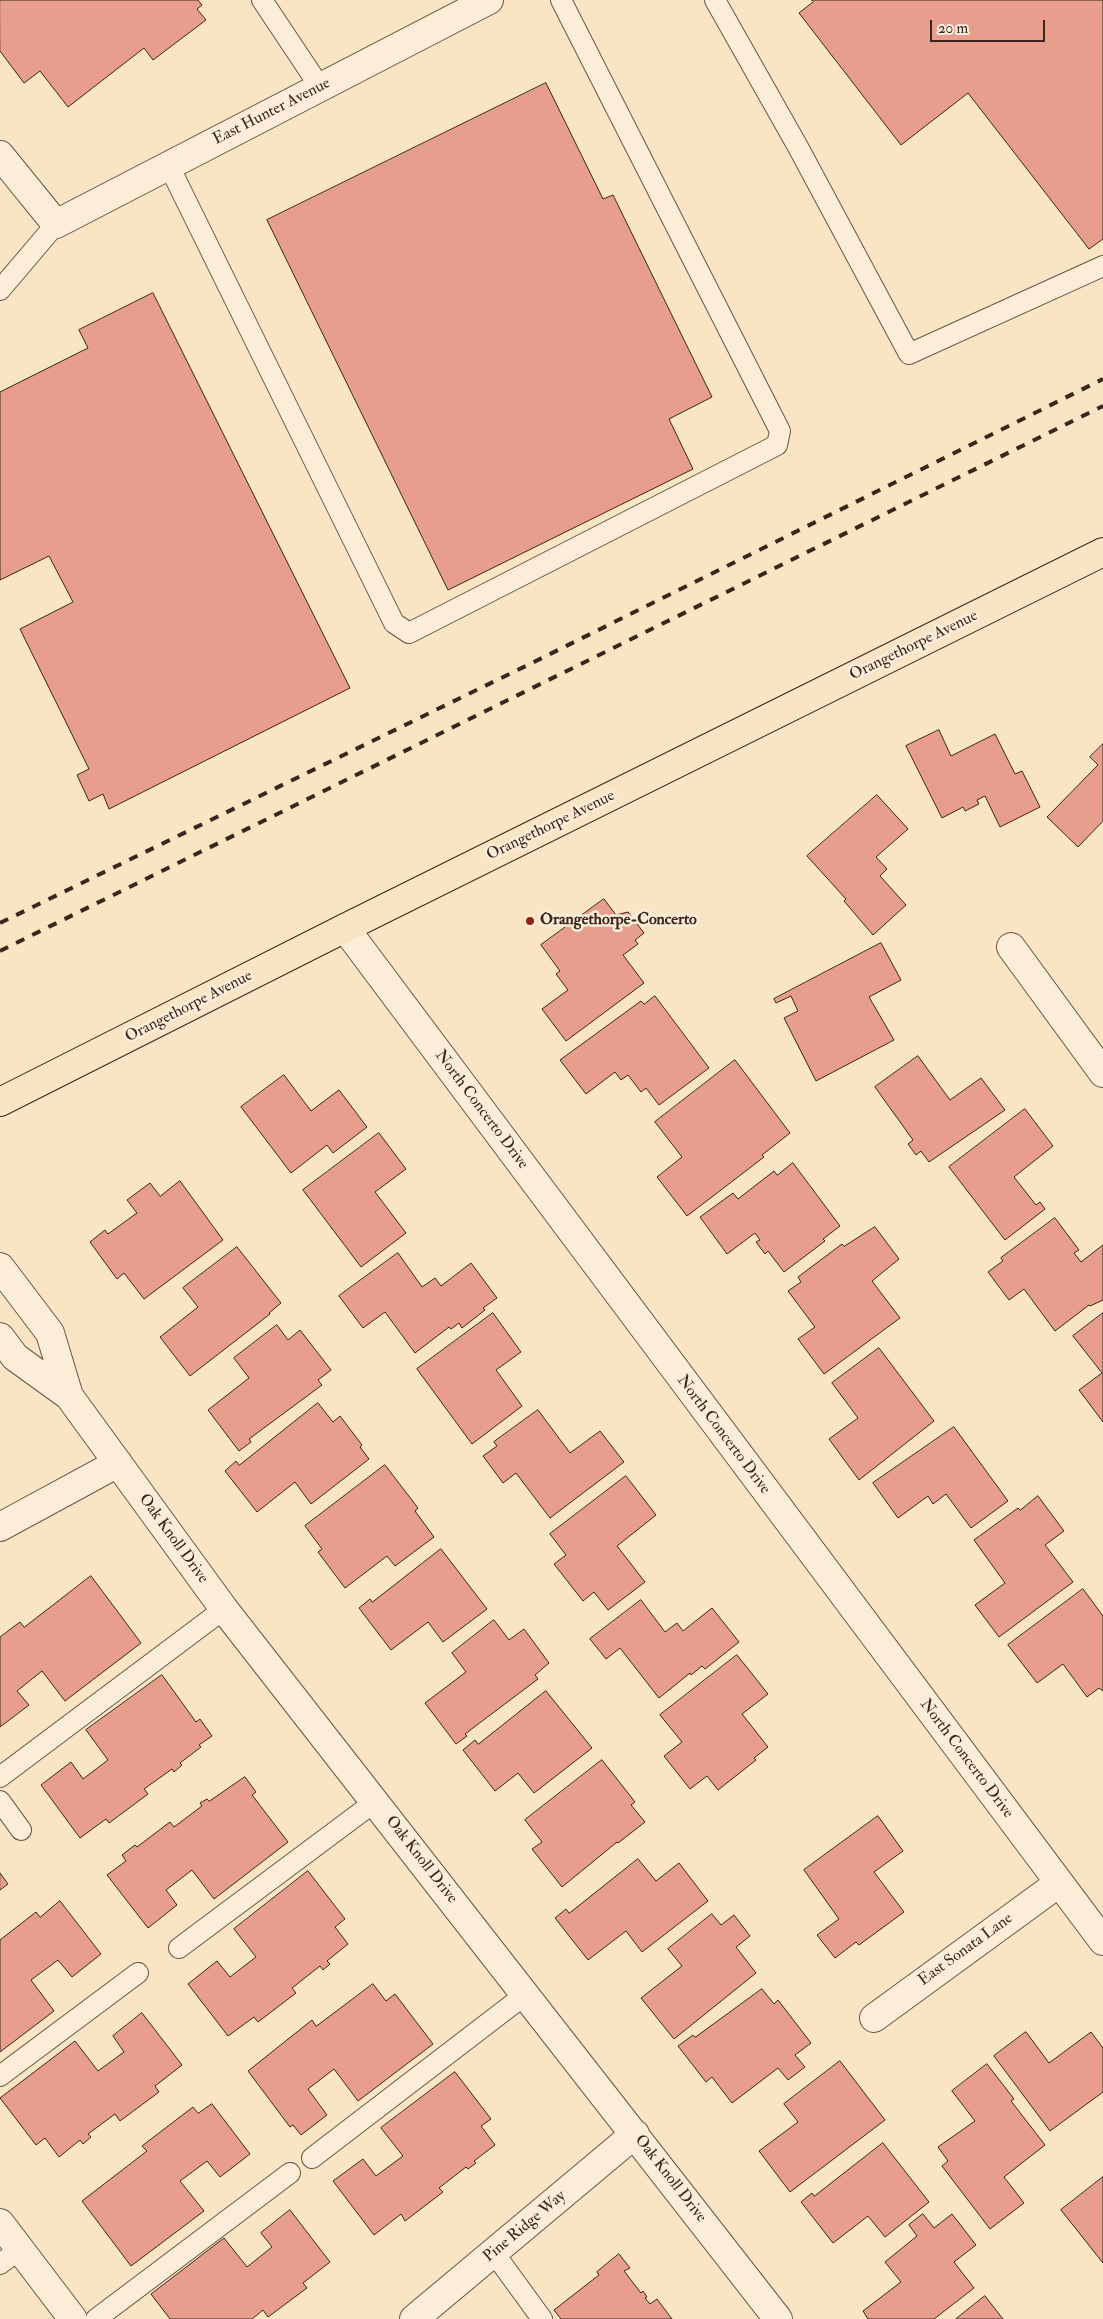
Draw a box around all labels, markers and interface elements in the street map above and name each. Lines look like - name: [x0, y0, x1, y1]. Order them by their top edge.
- scale bar: [933, 10, 1048, 42]
- text: 20 m: [938, 19, 968, 38]
- street label: East Hunter Avenue: [210, 74, 334, 150]
- street label: Orangethorpe Avenue: [847, 607, 981, 685]
- street label: Orangethorpe Avenue: [484, 787, 618, 865]
- place label: Orangethorpe-Concerto: [540, 911, 697, 931]
- marker: Orangethorpe-Concerto: [524, 915, 536, 927]
- street label: Orangethorpe Avenue: [122, 967, 256, 1047]
- street label: North Concerto Drive: [430, 1047, 532, 1173]
- street label: North Concerto Drive: [672, 1372, 774, 1498]
- street label: Oak Knoll Drive: [134, 1491, 212, 1587]
- street label: North Concerto Drive: [915, 1696, 1017, 1822]
- street label: Oak Knoll Drive: [381, 1812, 461, 1908]
- street label: East Sonata Lane: [915, 1909, 1017, 1991]
- street label: Oak Knoll Drive: [630, 2131, 710, 2227]
- street label: Pine Ridge Way: [480, 2187, 570, 2267]

